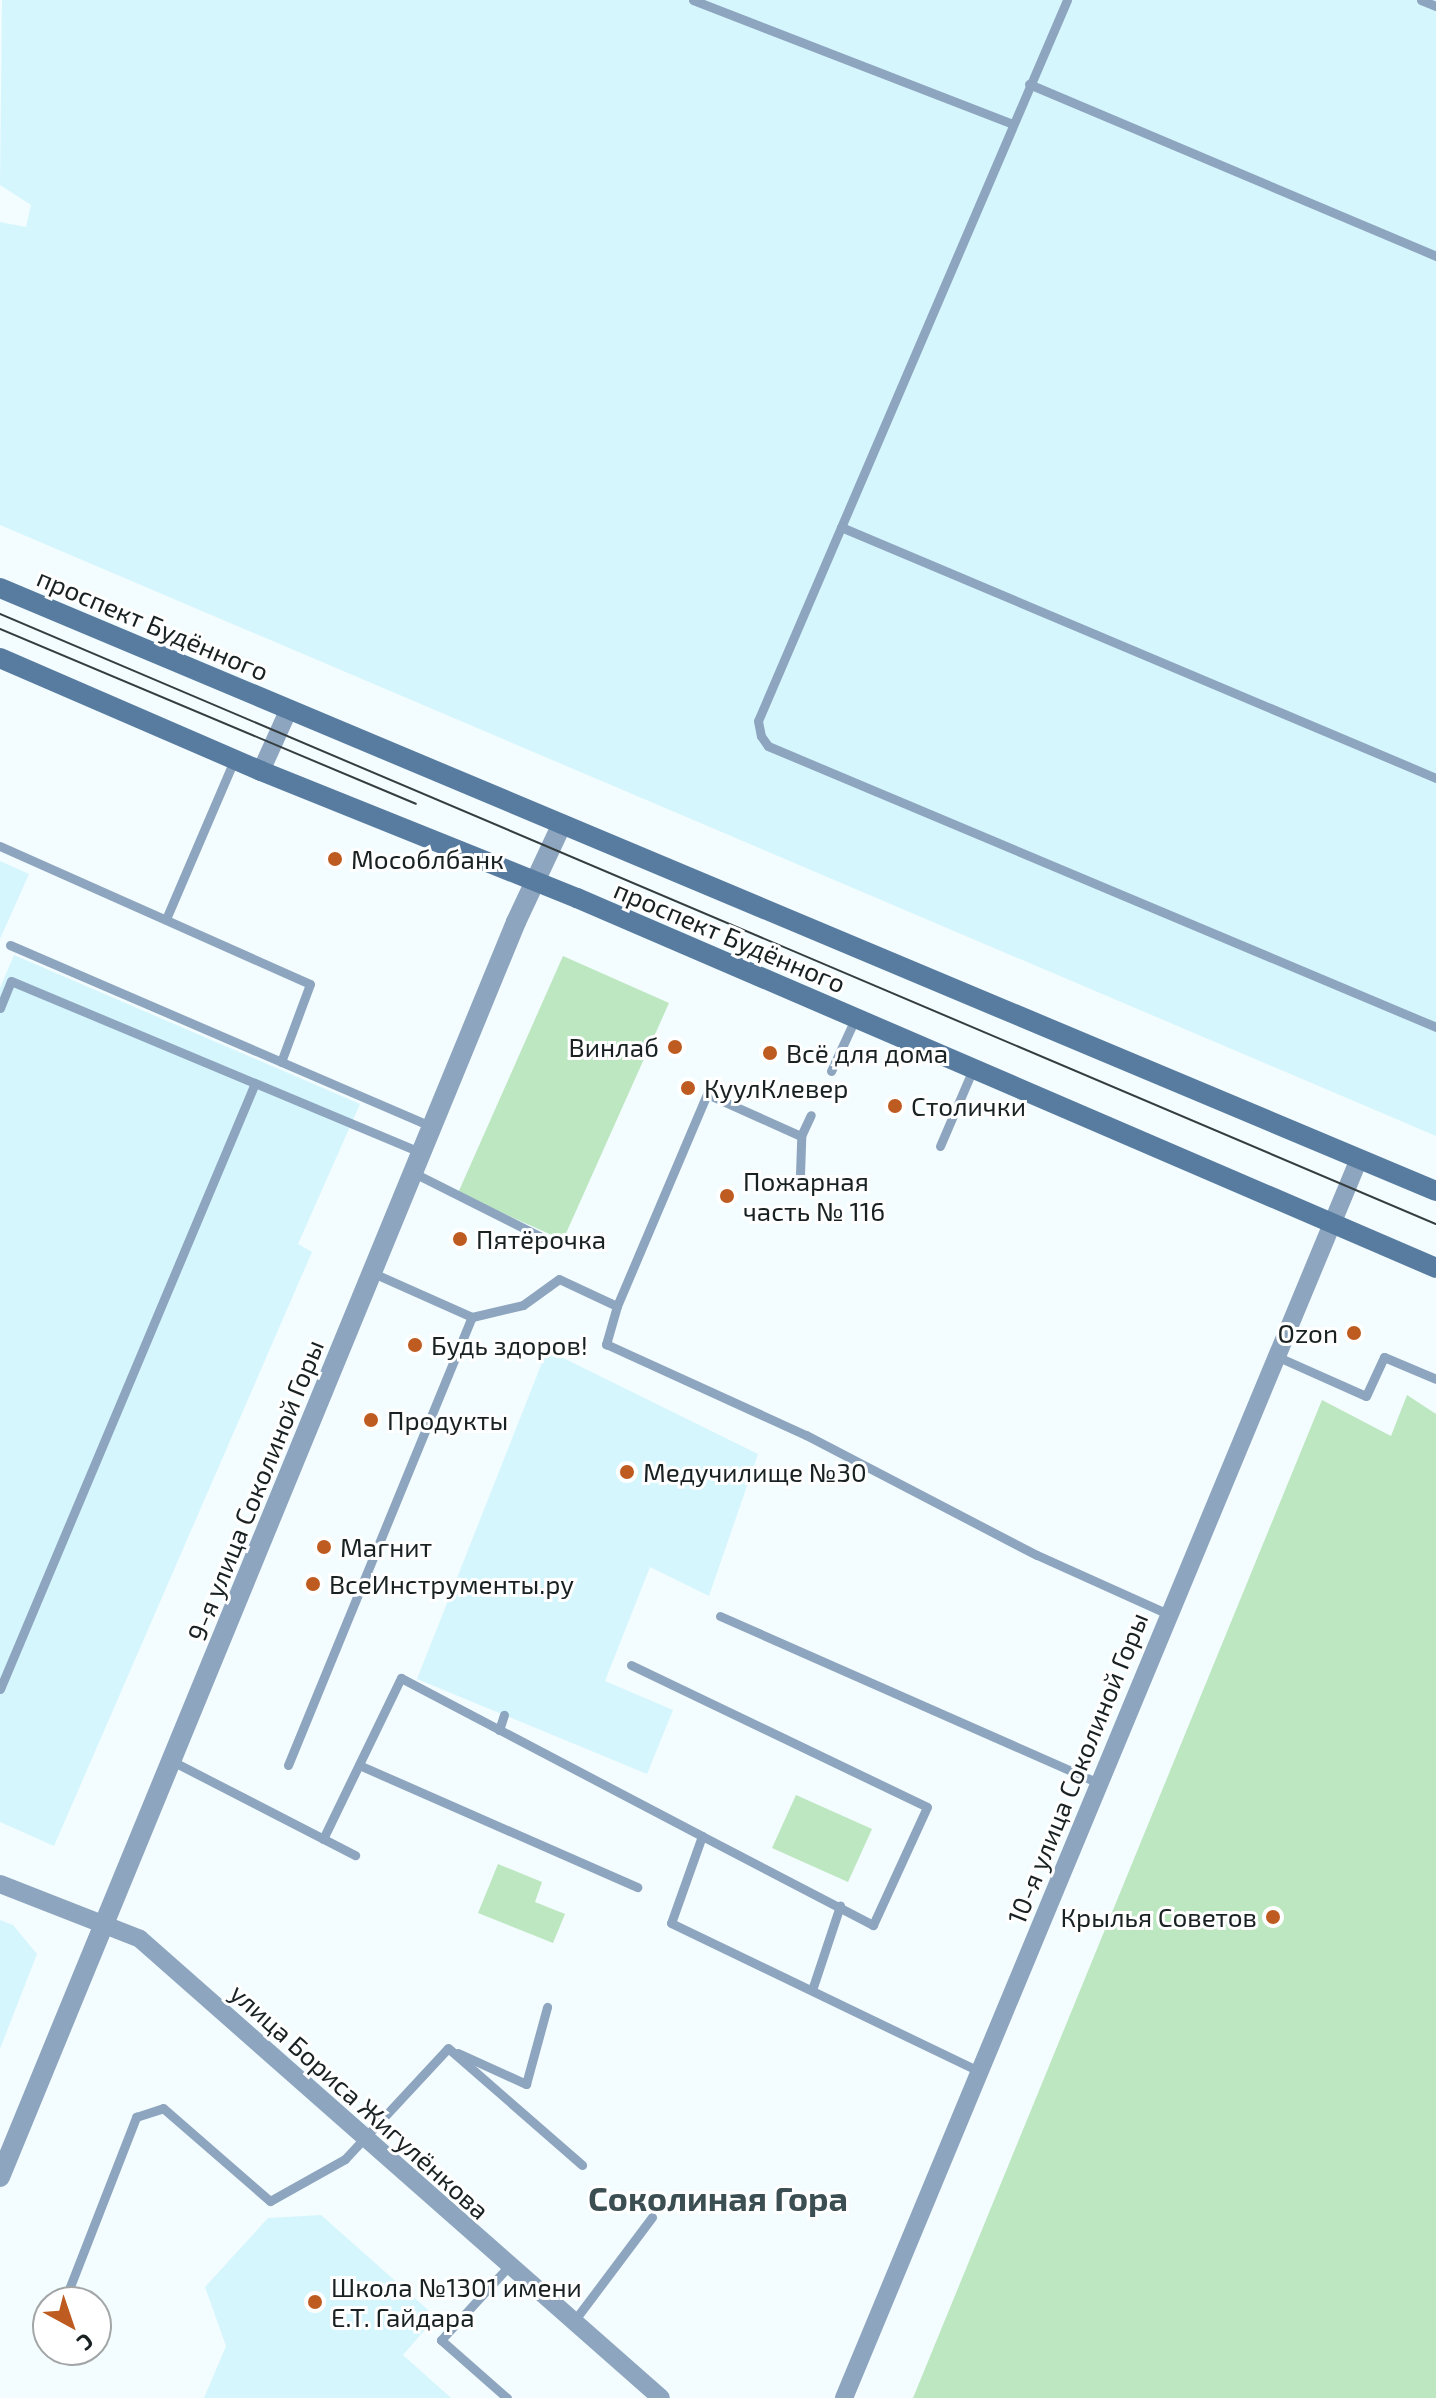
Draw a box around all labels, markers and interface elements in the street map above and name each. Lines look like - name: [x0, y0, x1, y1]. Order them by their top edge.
- street label: проспект Будённого: [33, 561, 273, 687]
- place label: Мособлбанк: [351, 843, 504, 875]
- marker: Мособлбанк: [326, 850, 344, 868]
- street label: проспект Будённого: [610, 873, 850, 999]
- place label: Винлаб: [569, 1031, 659, 1063]
- place label: Всё для дома: [786, 1037, 948, 1069]
- marker: Винлаб: [666, 1038, 684, 1056]
- marker: Всё для дома: [761, 1044, 779, 1062]
- place label: КуулКлевер: [704, 1072, 848, 1104]
- marker: КуулКлевер: [679, 1079, 697, 1097]
- place label: Столички: [911, 1090, 1026, 1122]
- marker: Столички: [886, 1097, 904, 1115]
- place label: Пожарная часть № 116: [743, 1165, 885, 1226]
- marker: Пожарная часть № 116: [718, 1187, 736, 1205]
- place label: Пятёрочка: [476, 1223, 606, 1255]
- marker: Пятёрочка: [451, 1230, 469, 1248]
- place label: Ozon: [1278, 1317, 1338, 1349]
- marker: Ozon: [1345, 1324, 1363, 1342]
- place label: Будь здоров!: [431, 1329, 588, 1361]
- street label: 9-я улица Соколиной Горы: [180, 1335, 330, 1645]
- marker: Будь здоров!: [406, 1336, 424, 1354]
- place label: Продукты: [387, 1404, 508, 1436]
- marker: Продукты: [362, 1411, 380, 1429]
- place label: Медучилище №30: [643, 1456, 867, 1488]
- marker: Медучилище №30: [618, 1463, 636, 1481]
- place label: Магнит: [340, 1531, 432, 1563]
- marker: Магнит: [315, 1538, 333, 1556]
- place label: ВсеИнструменты.ру: [329, 1568, 574, 1600]
- marker: ВсеИнструменты.ру: [304, 1575, 322, 1593]
- street label: 10-я улица Соколиной Горы: [1000, 1608, 1154, 1928]
- place label: Крылья Советов: [1060, 1901, 1257, 1933]
- marker: Крылья Советов: [1264, 1908, 1282, 1926]
- street label: улица Бориса Жигулёнкова: [224, 1977, 496, 2225]
- district label: Соколиная Гора: [588, 2178, 848, 2218]
- place label: Школа №1301 имени Е.Т. Гайдара: [331, 2271, 582, 2332]
- north arrow: [32, 2286, 112, 2366]
- marker: Школа №1301 имени Е.Т. Гайдара: [306, 2293, 324, 2311]
- text: С: [73, 2329, 99, 2357]

